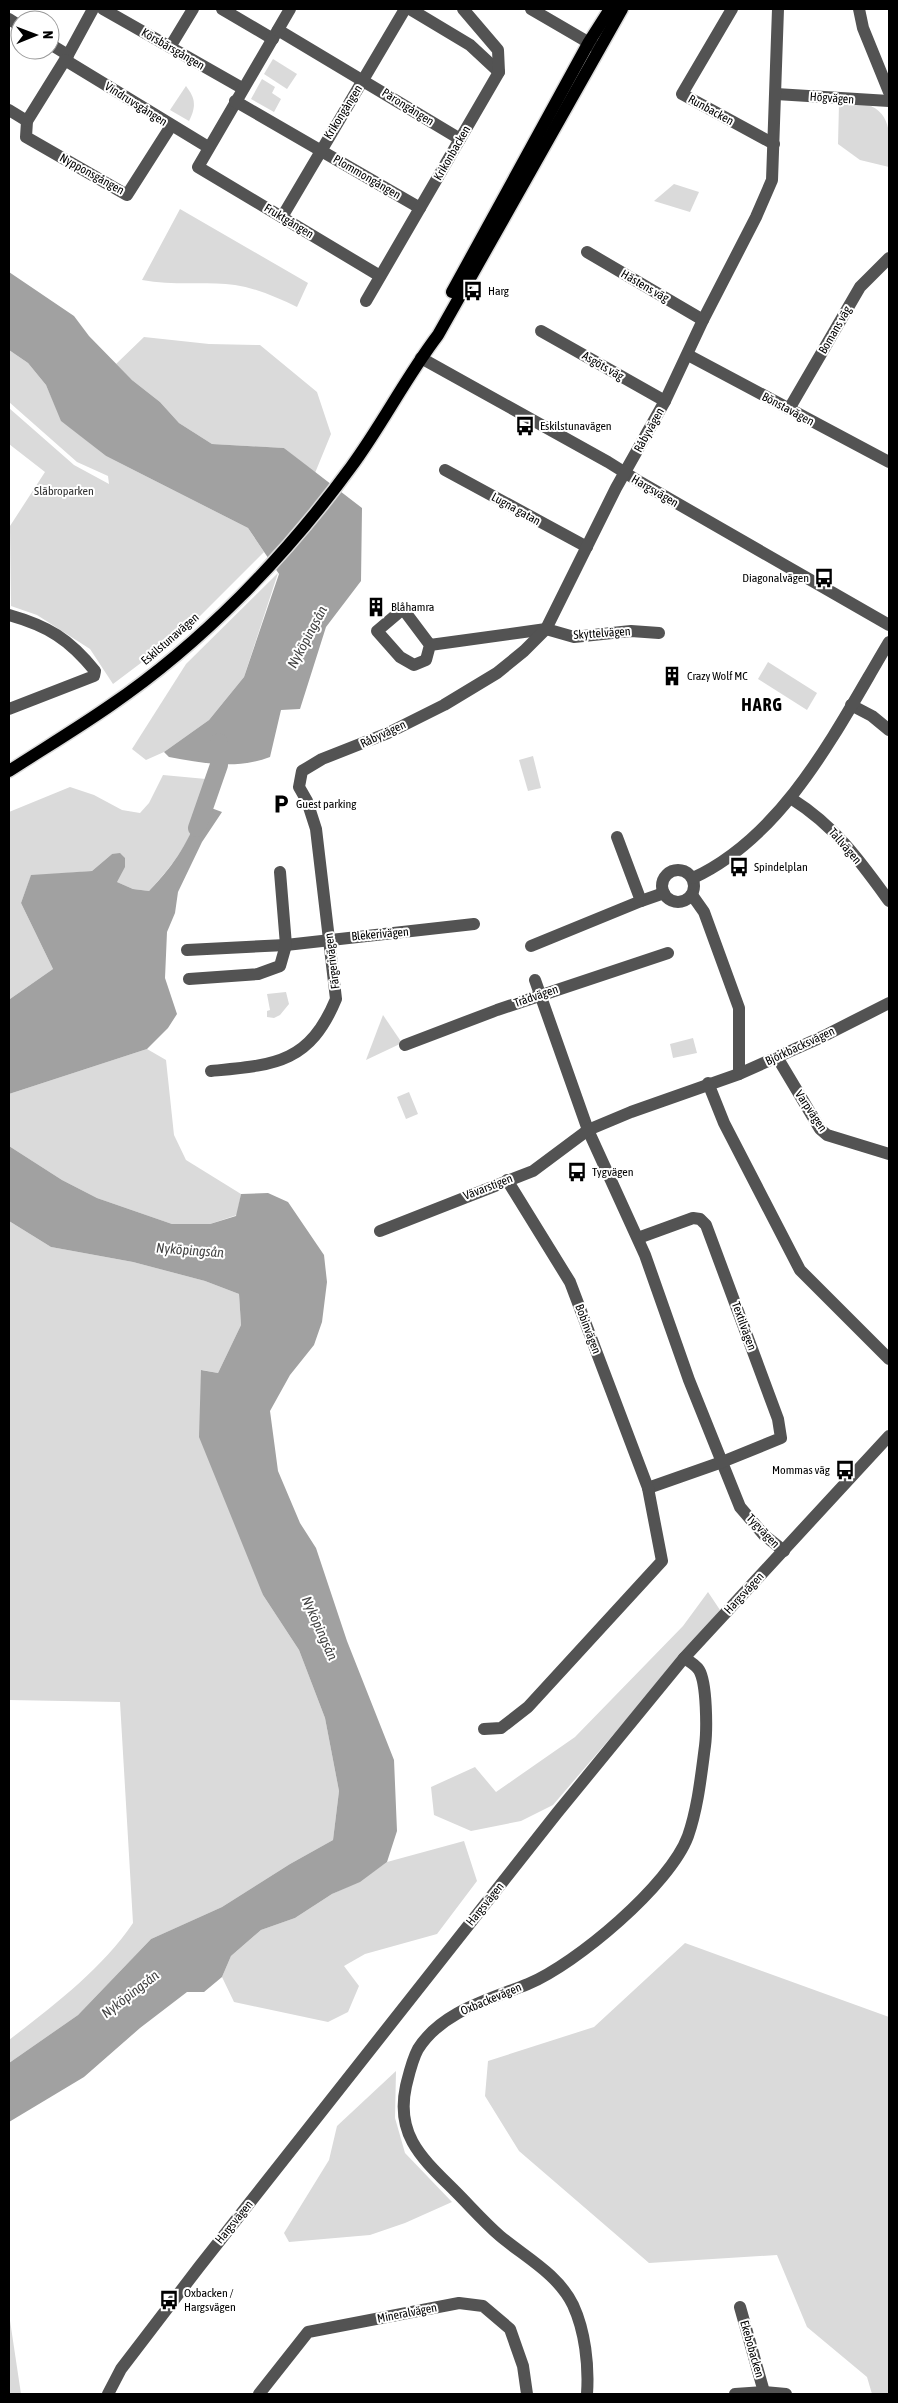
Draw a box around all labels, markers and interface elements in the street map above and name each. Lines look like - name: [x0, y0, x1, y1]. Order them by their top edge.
- north arrow: [10, 10, 60, 60]
- street label: Körsbärsgången: [139, 25, 207, 73]
- text: N: [40, 31, 56, 39]
- street label: Vindruvsgången: [102, 79, 170, 129]
- street label: Krikongången: [321, 82, 365, 142]
- street label: Pärongången: [379, 86, 437, 128]
- street label: Högvägen: [809, 89, 855, 107]
- street label: Runbacken: [686, 92, 736, 128]
- street label: Krikonbacken: [431, 123, 473, 183]
- street label: Nypponsgången: [57, 151, 127, 197]
- street label: Plommongången: [331, 152, 403, 202]
- street label: Fruktgången: [262, 201, 316, 241]
- street label: Hästens väg: [619, 267, 672, 306]
- bus stop icon: Harg: [462, 280, 484, 302]
- place label: Harg: [488, 284, 510, 298]
- street label: Bomans väg: [816, 303, 855, 356]
- street label: Asgöts väg: [580, 349, 627, 384]
- street label: Bönstavägen: [760, 389, 816, 429]
- street label: Råbyvägen: [631, 405, 667, 455]
- bus stop icon: Eskilstunavägen: [514, 415, 536, 437]
- place label: Eskilstunavägen: [540, 419, 612, 433]
- street label: Hargsvägen: [629, 472, 681, 510]
- park label: Släbroparken: [34, 484, 94, 498]
- street label: Lugna gatan: [489, 490, 543, 528]
- bus stop icon: Diagonalvägen: [813, 567, 835, 589]
- place label: Diagonalvägen: [742, 571, 809, 585]
- building icon: Blåhamra: [365, 596, 387, 618]
- place label: Blåhamra: [391, 600, 434, 614]
- water label: Nyköpingsån: [284, 603, 330, 671]
- street label: Eskilstunavägen: [138, 610, 202, 668]
- street label: Skyttelvägen: [573, 624, 631, 642]
- building icon: Crazy Wolf MC: [661, 665, 683, 687]
- place label: Crazy Wolf MC: [687, 669, 748, 683]
- district label: HARG: [741, 694, 783, 715]
- street label: Råbyvägen: [358, 717, 408, 751]
- parking icon: Guest parking: [270, 793, 292, 815]
- place label: Guest parking: [296, 797, 357, 811]
- street label: Tallvägen: [826, 825, 864, 867]
- bus stop icon: Spindelplan: [728, 856, 750, 878]
- place label: Spindelplan: [754, 860, 808, 874]
- street label: Blekerivägen: [351, 925, 409, 943]
- street label: Färgerivägen: [322, 932, 342, 990]
- street label: Trådvägen: [512, 982, 560, 1010]
- street label: Björkbacksvägen: [763, 1024, 837, 1068]
- street label: Varpvägen: [792, 1088, 830, 1134]
- bus stop icon: Tygvägen: [566, 1161, 588, 1183]
- place label: Tygvägen: [592, 1165, 633, 1179]
- street label: Vävarstigen: [461, 1171, 515, 1203]
- water label: Nyköpingsån: [156, 1240, 225, 1260]
- street label: Textilvägen: [729, 1300, 759, 1352]
- street label: Bobinvägen: [572, 1302, 604, 1356]
- bus stop icon: Mommas väg: [834, 1459, 856, 1481]
- place label: Mommas väg: [772, 1463, 831, 1477]
- street label: Tygvägen: [744, 1511, 782, 1551]
- street label: Hargsvägen: [721, 1569, 767, 1617]
- water label: Nyköpingsån: [299, 1594, 341, 1662]
- street label: Hargsvägen: [463, 1879, 507, 1929]
- water label: Nyköpingsån: [98, 1967, 162, 2021]
- street label: Oxbackevägen: [459, 1980, 523, 2018]
- street label: Hargsvägen: [212, 2197, 256, 2247]
- place label: Oxbacken / Hargsvägen: [184, 2286, 236, 2314]
- bus stop icon: Oxbacken / Hargsvägen: [158, 2289, 180, 2311]
- street label: Mineralvägen: [376, 2300, 438, 2326]
- street label: Ekebobacken: [737, 2319, 767, 2379]

